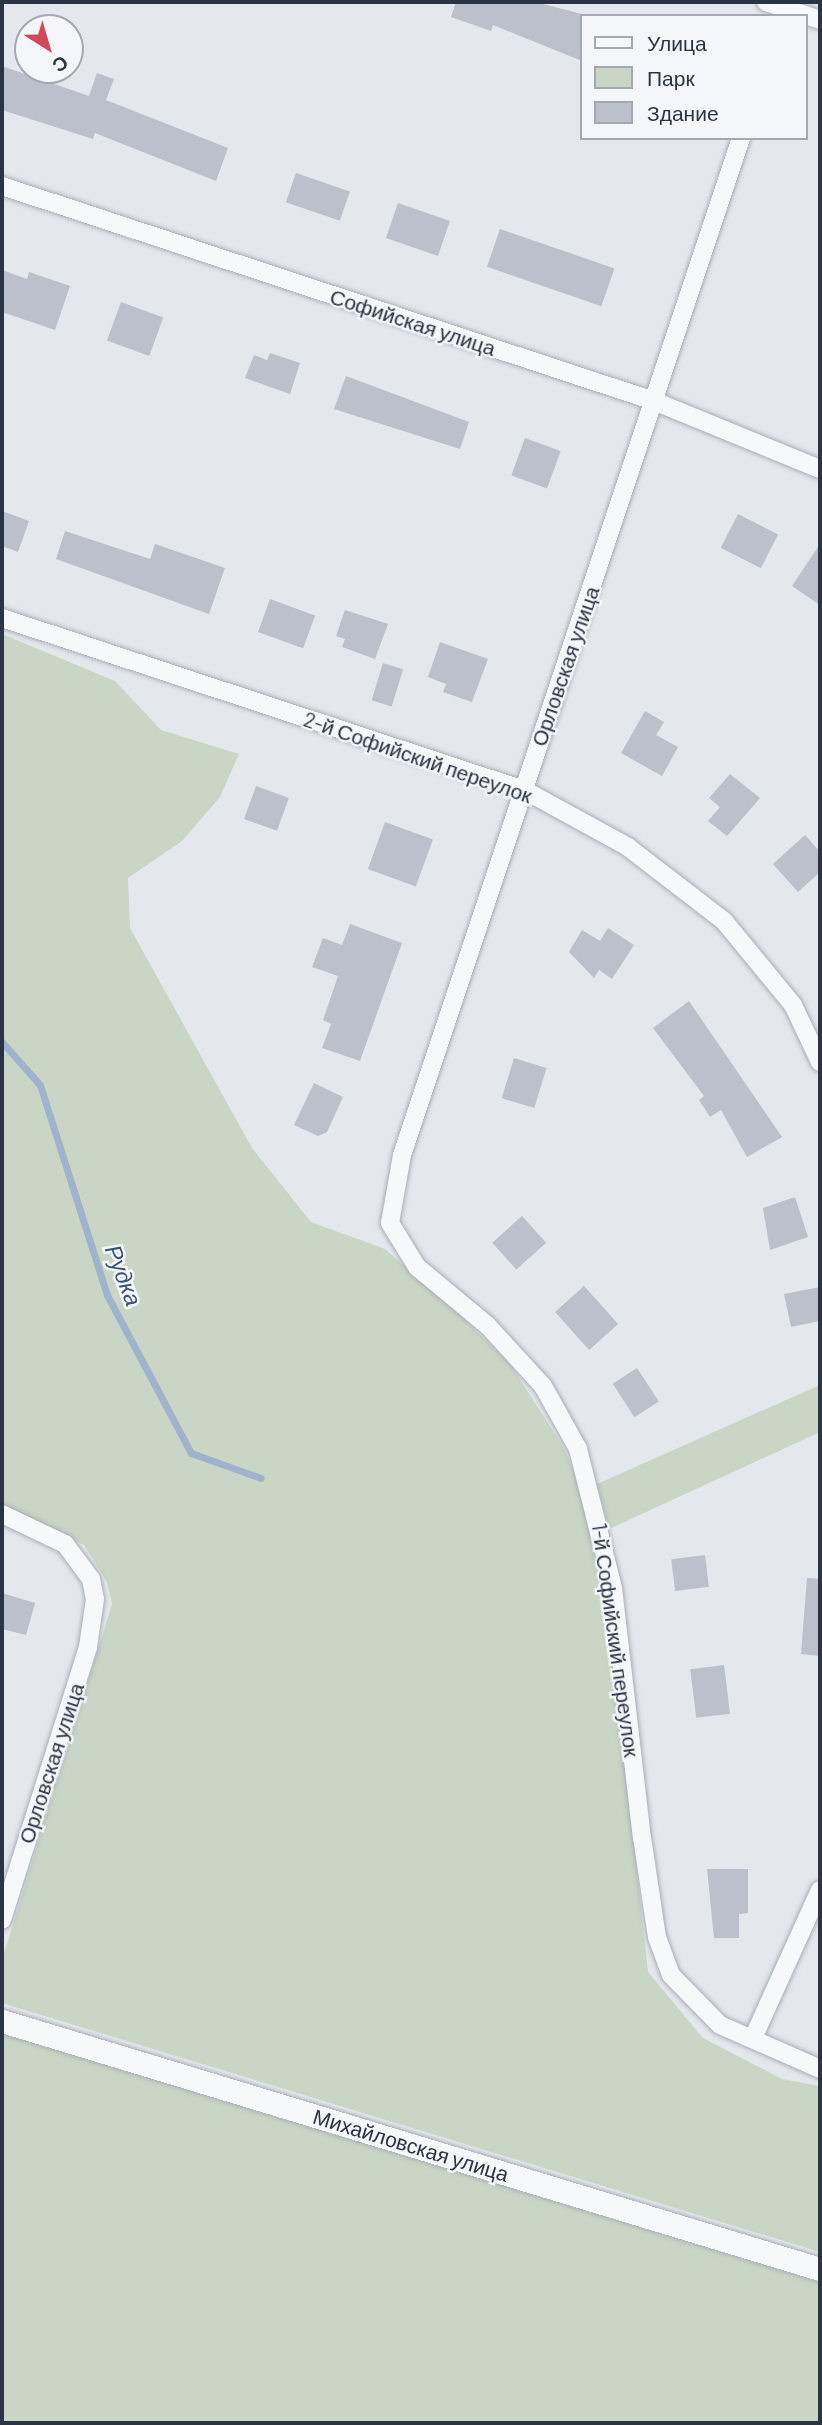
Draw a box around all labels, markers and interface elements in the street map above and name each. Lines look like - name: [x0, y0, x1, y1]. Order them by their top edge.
- north arrow: [14, 14, 84, 84]
- legend: [580, 14, 808, 140]
- text: Улица: [647, 30, 707, 55]
- text: С: [48, 51, 73, 78]
- text: Парк: [647, 65, 695, 90]
- text: Здание: [647, 100, 719, 125]
- street label: Софийская улица: [327, 283, 499, 361]
- street label: Орловская улица: [526, 583, 604, 749]
- street label: 2-й Софийский переулок: [300, 706, 536, 808]
- water label: Рудка: [100, 1241, 148, 1309]
- street label: 1-й Софийский переулок: [587, 1521, 645, 1759]
- street label: Орловская улица: [13, 1679, 89, 1847]
- street label: Михайловская улица: [310, 2103, 512, 2187]

